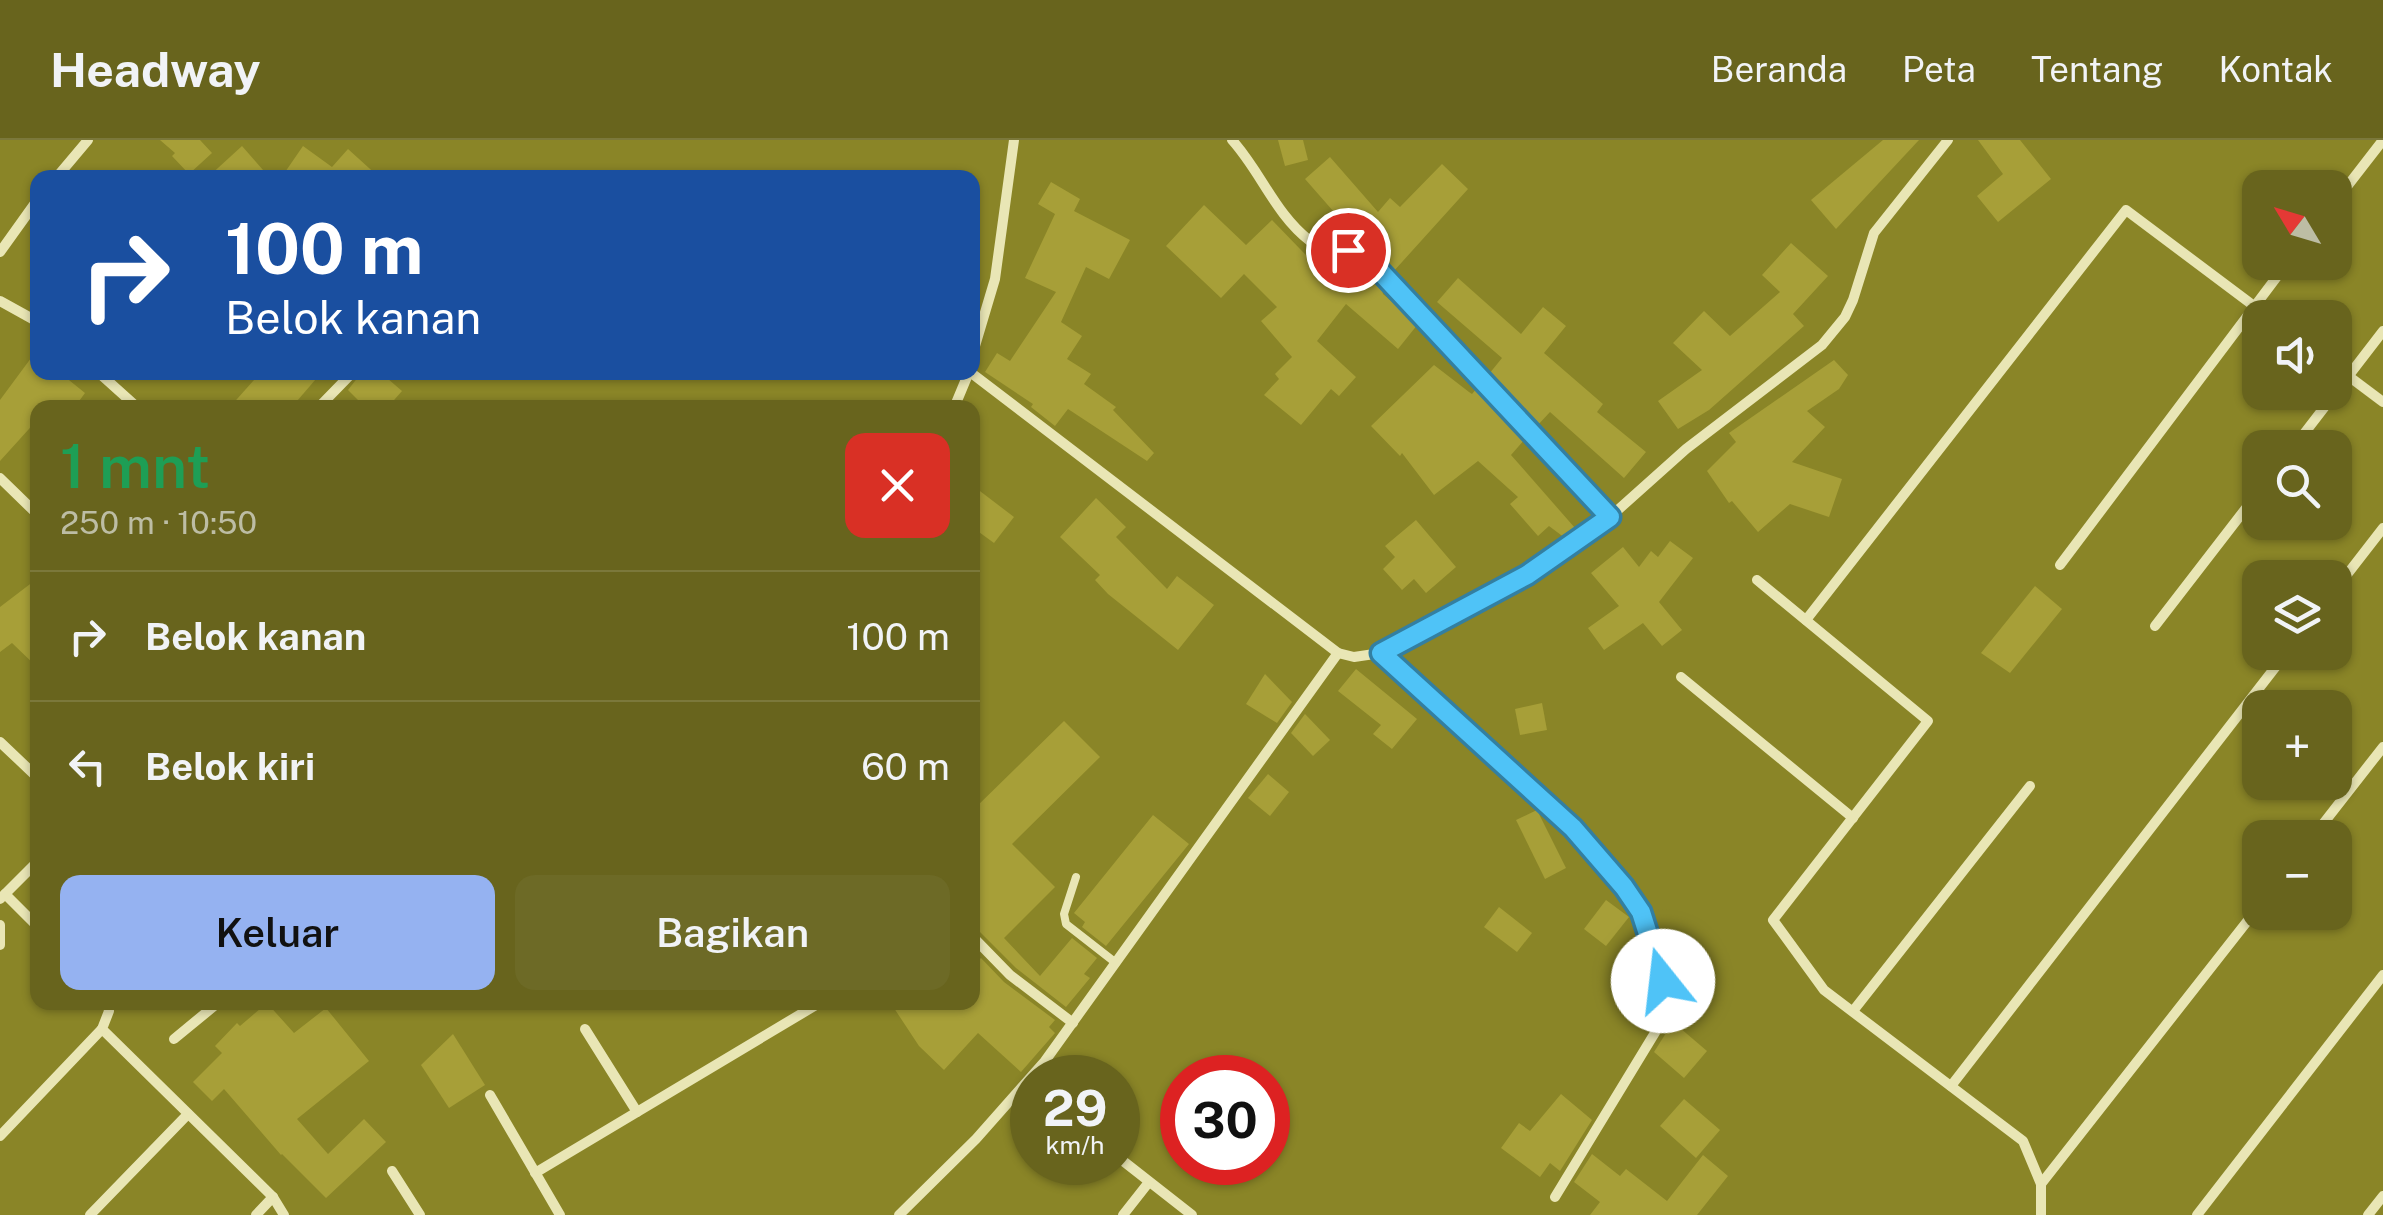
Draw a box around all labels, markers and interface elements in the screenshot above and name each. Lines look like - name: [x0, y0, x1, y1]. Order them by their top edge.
- text: Headway: [50, 41, 261, 98]
- text: Beranda: [1711, 49, 1847, 90]
- text: Peta: [1902, 49, 1976, 90]
- text: Tentang: [2031, 49, 2163, 90]
- text: Kontak: [2218, 49, 2333, 90]
- north arrow: [2242, 170, 2352, 280]
- map controls: [2242, 170, 2352, 930]
- text: 100 m: [225, 207, 423, 290]
- pin: [1306, 208, 1391, 293]
- icon: right: [60, 210, 190, 340]
- icon: arrive: [1321, 223, 1376, 278]
- text: Belok kanan: [225, 291, 481, 344]
- button: sound: [2242, 300, 2352, 410]
- button: search: [2242, 430, 2352, 540]
- text: 1 mnt: [60, 431, 210, 502]
- button: close: [845, 433, 950, 538]
- text: 250 m · 10:50: [60, 504, 257, 541]
- button: layers: [2242, 560, 2352, 670]
- icon: right: [60, 609, 115, 664]
- text: Belok kanan: [145, 614, 366, 659]
- text: 100 m: [846, 614, 950, 659]
- button: +: [2242, 690, 2352, 800]
- icon: left: [60, 739, 115, 794]
- text: Belok kiri: [145, 744, 315, 789]
- text: 60 m: [861, 744, 950, 789]
- button: −: [2242, 820, 2352, 930]
- button: Keluar: [60, 875, 495, 990]
- button: Bagikan: [515, 875, 950, 990]
- position arrow: [1611, 929, 1715, 1033]
- speed limit sign: 30: [1160, 1055, 1290, 1185]
- text: 29: [1043, 1078, 1107, 1137]
- text: km/h: [1046, 1130, 1104, 1160]

